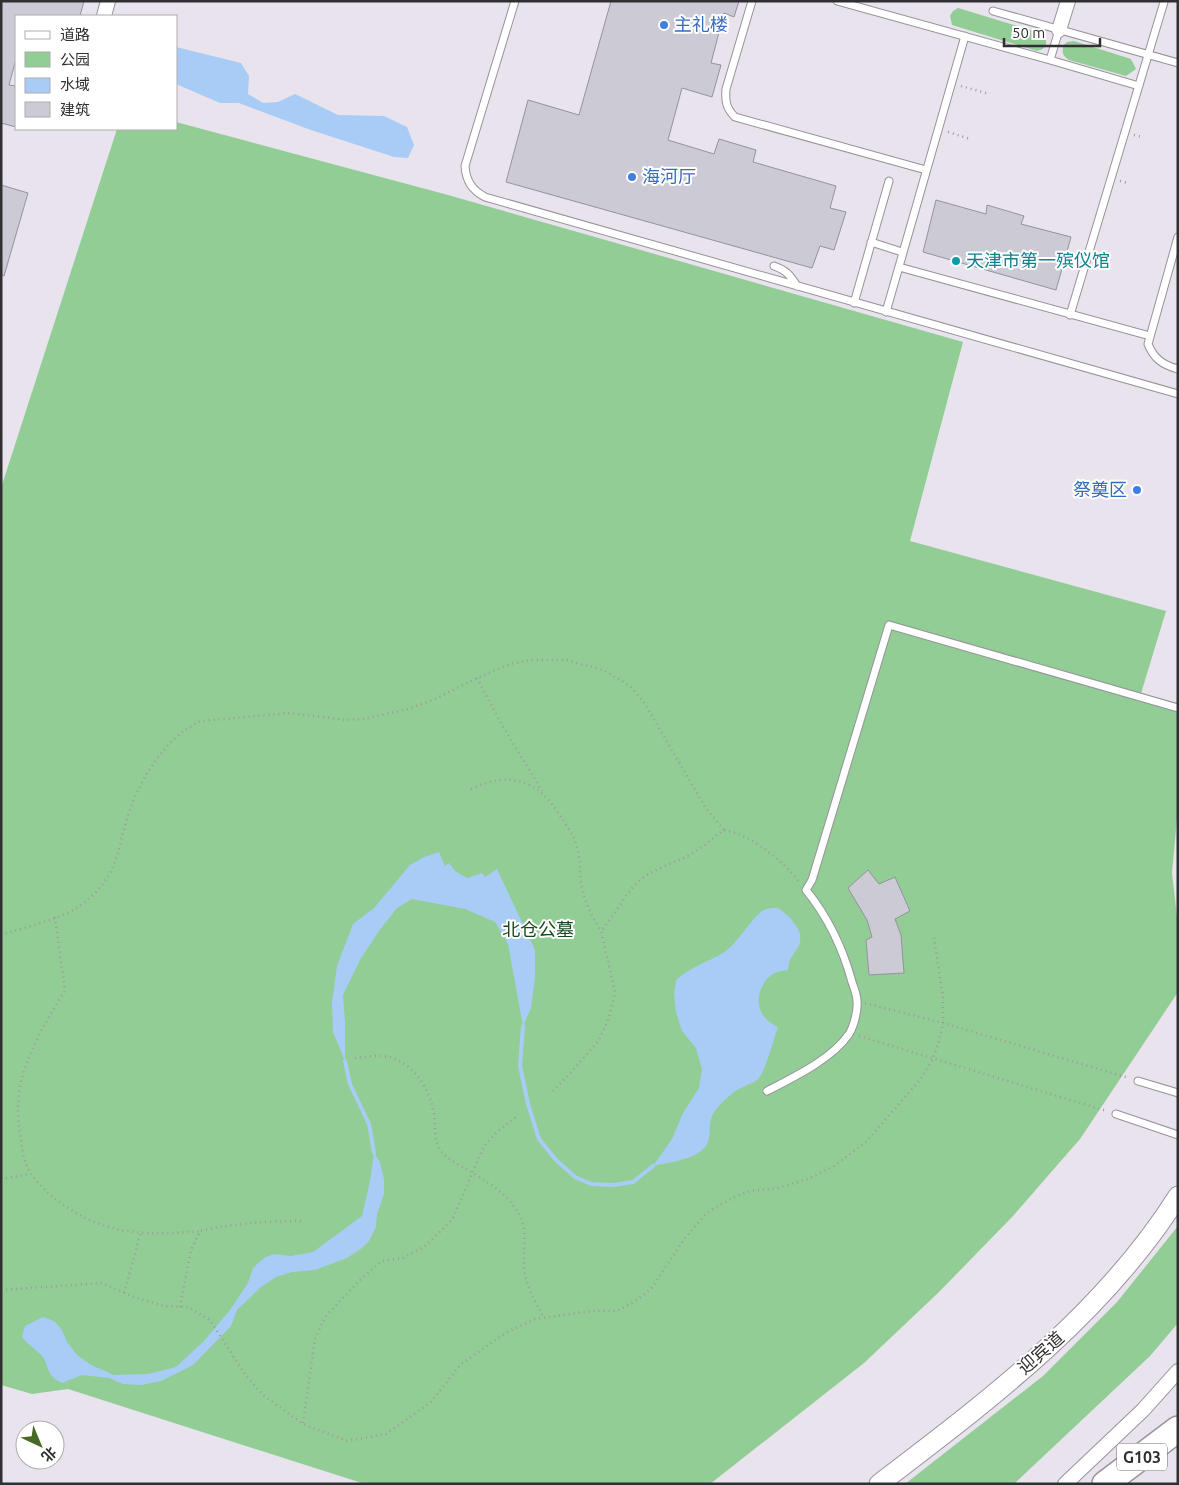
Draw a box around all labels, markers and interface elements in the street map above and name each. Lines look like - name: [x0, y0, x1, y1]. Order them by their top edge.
- place label: 主礼楼: [674, 14, 728, 34]
- legend: [15, 15, 178, 130]
- scale bar: [1004, 15, 1100, 47]
- marker: 主礼楼: [658, 19, 670, 31]
- text: 50 m: [1012, 24, 1045, 41]
- text: 道路: [60, 26, 90, 43]
- text: 公园: [60, 51, 90, 68]
- text: 水域: [60, 76, 90, 93]
- text: 建筑: [60, 101, 90, 118]
- place label: 海河厅: [642, 166, 696, 186]
- marker: 海河厅: [626, 171, 638, 183]
- place label: 天津市第一殡仪馆: [966, 250, 1110, 270]
- marker: 天津市第一殡仪馆: [950, 255, 962, 267]
- place label: 祭奠区: [1073, 479, 1127, 499]
- marker: 祭奠区: [1131, 484, 1143, 496]
- park label: 北仓公墓: [502, 919, 574, 939]
- street label: 迎宾道: [1013, 1327, 1067, 1378]
- north arrow: [15, 1420, 65, 1470]
- text: 北: [38, 1444, 60, 1465]
- road number: G103: [1117, 1444, 1167, 1470]

